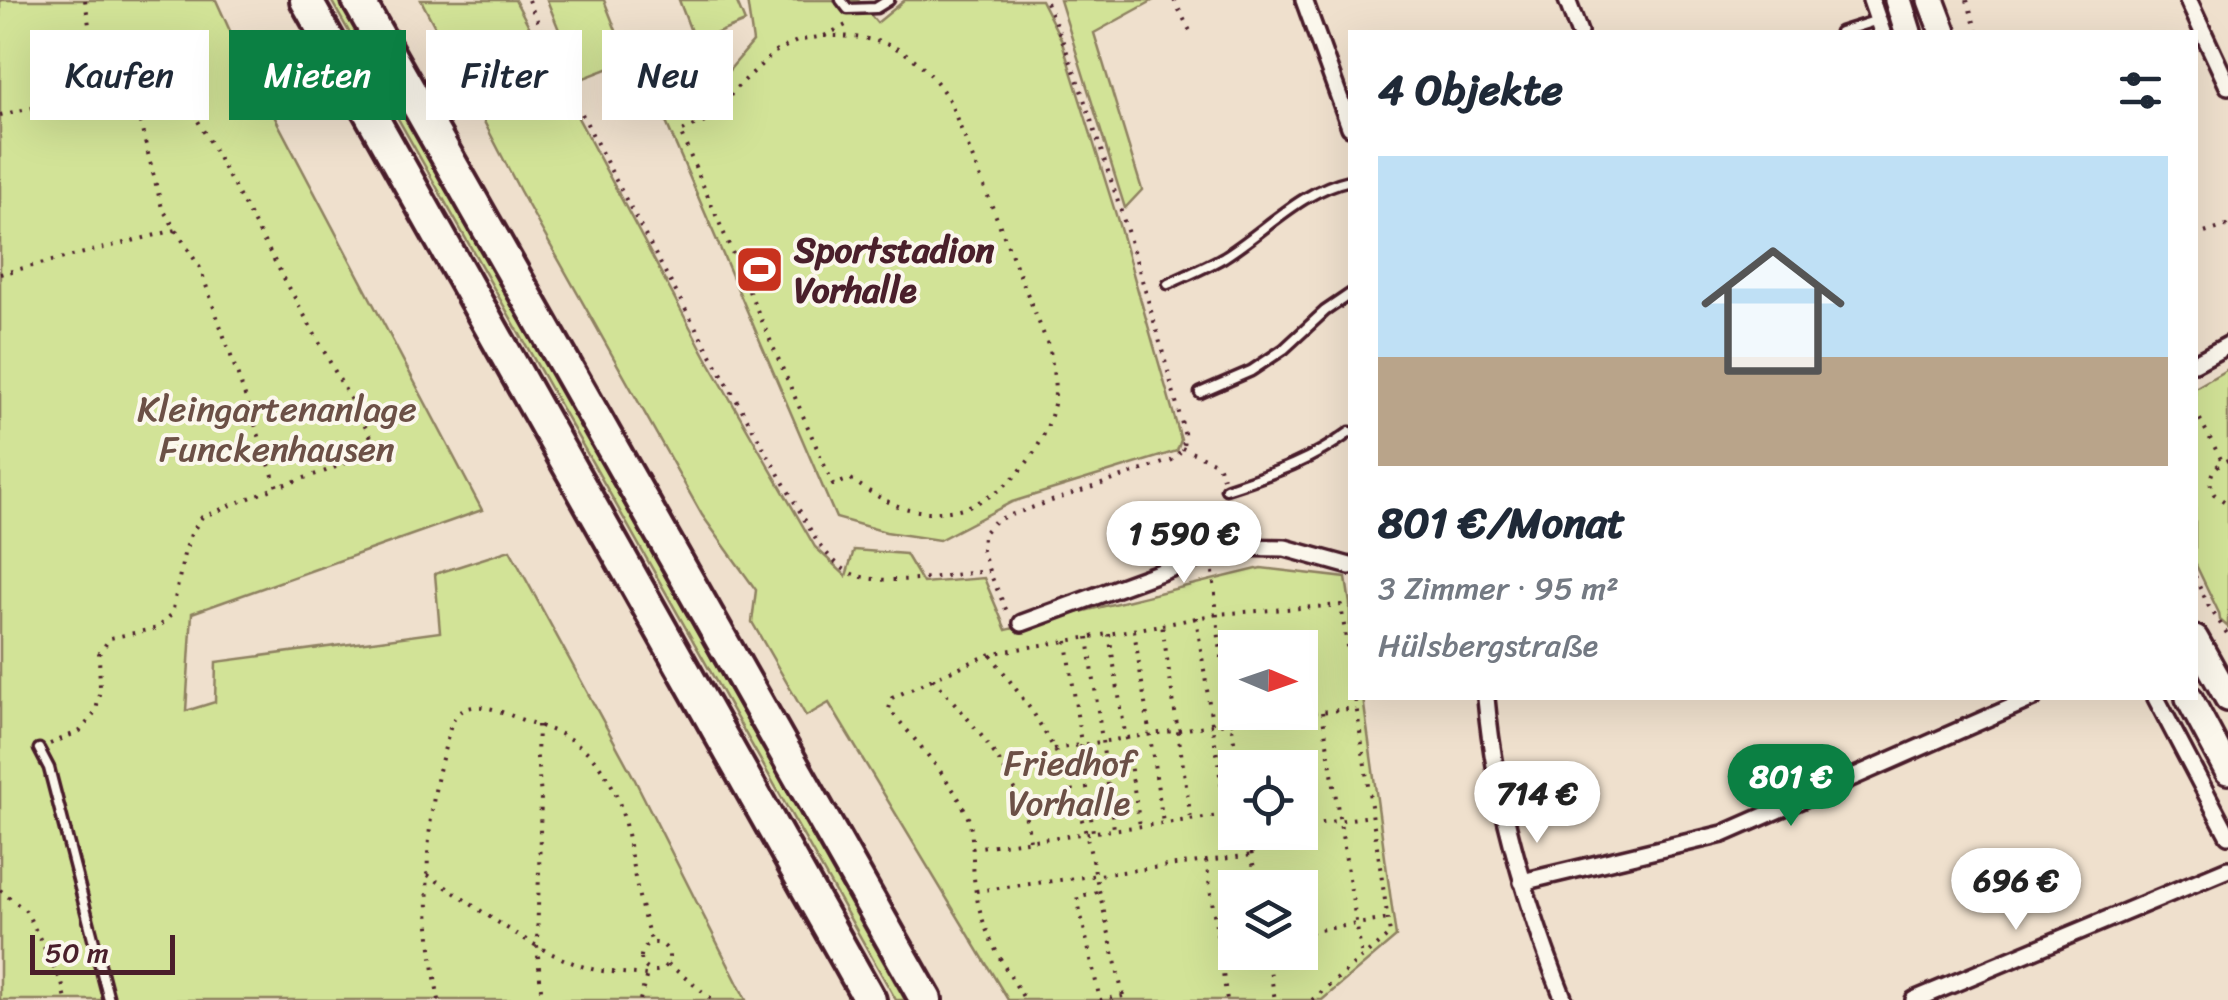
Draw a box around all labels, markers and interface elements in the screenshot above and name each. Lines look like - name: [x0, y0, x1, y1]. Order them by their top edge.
- chip: Kaufen: [30, 30, 209, 120]
- chip: Mieten: [229, 30, 406, 120]
- chip: Filter: [426, 30, 582, 120]
- chip: Neu: [602, 30, 733, 120]
- text: 4 Objekte: [1378, 53, 1563, 127]
- icon: filters: [2113, 63, 2168, 118]
- place label: Sportstadion Vorhalle: [793, 219, 995, 321]
- icon: home: [1683, 221, 1863, 401]
- sports icon: Sportstadion Vorhalle: [733, 244, 785, 296]
- park label: Kleingartenanlage Funckenhausen: [137, 378, 417, 480]
- text: 801 €/Monat: [1378, 486, 1625, 560]
- pin: 1 590 €: [1092, 501, 1276, 586]
- text: 1 590 €: [1128, 505, 1240, 562]
- text: 3 Zimmer · 95 m²: [1378, 560, 1619, 617]
- text: Hülsbergstraße: [1378, 617, 1598, 674]
- north arrow: [1218, 630, 1318, 730]
- map controls: [1218, 630, 1318, 970]
- park label: Friedhof Vorhalle: [1004, 732, 1139, 834]
- pin: 801 €: [1721, 744, 1861, 829]
- text: 801 €: [1750, 748, 1832, 805]
- button: locate: [1218, 750, 1318, 850]
- pin: 714 €: [1467, 761, 1607, 846]
- text: 714 €: [1496, 765, 1578, 822]
- pin: 696 €: [1946, 848, 2086, 933]
- text: 696 €: [1973, 852, 2059, 909]
- button: layers: [1218, 870, 1318, 970]
- text: 50 m: [45, 928, 109, 977]
- scale bar: [30, 930, 175, 974]

